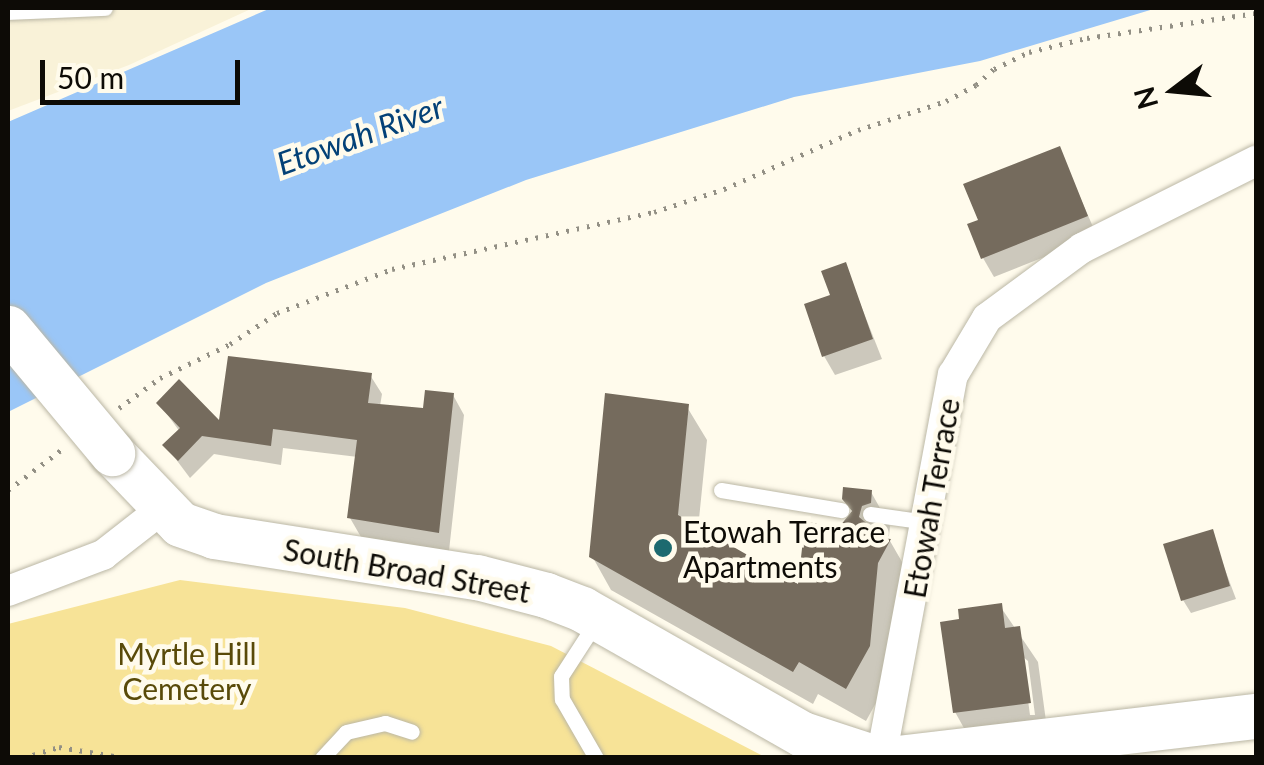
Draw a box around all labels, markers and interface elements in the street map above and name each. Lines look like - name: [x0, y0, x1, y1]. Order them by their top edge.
- scale bar: [45, 40, 245, 102]
- north arrow: [1124, 40, 1224, 140]
- text: 50 m: [57, 59, 124, 95]
- text: N: [1126, 83, 1164, 113]
- water label: Etowah River: [271, 87, 449, 183]
- street label: Etowah Terrace: [896, 395, 966, 601]
- place label: Etowah Terrace Apartments: [683, 513, 886, 584]
- street label: South Broad Street: [281, 531, 533, 609]
- marker: Etowah Terrace Apartments: [652, 537, 674, 559]
- park label: Myrtle Hill Cemetery: [117, 635, 257, 706]

